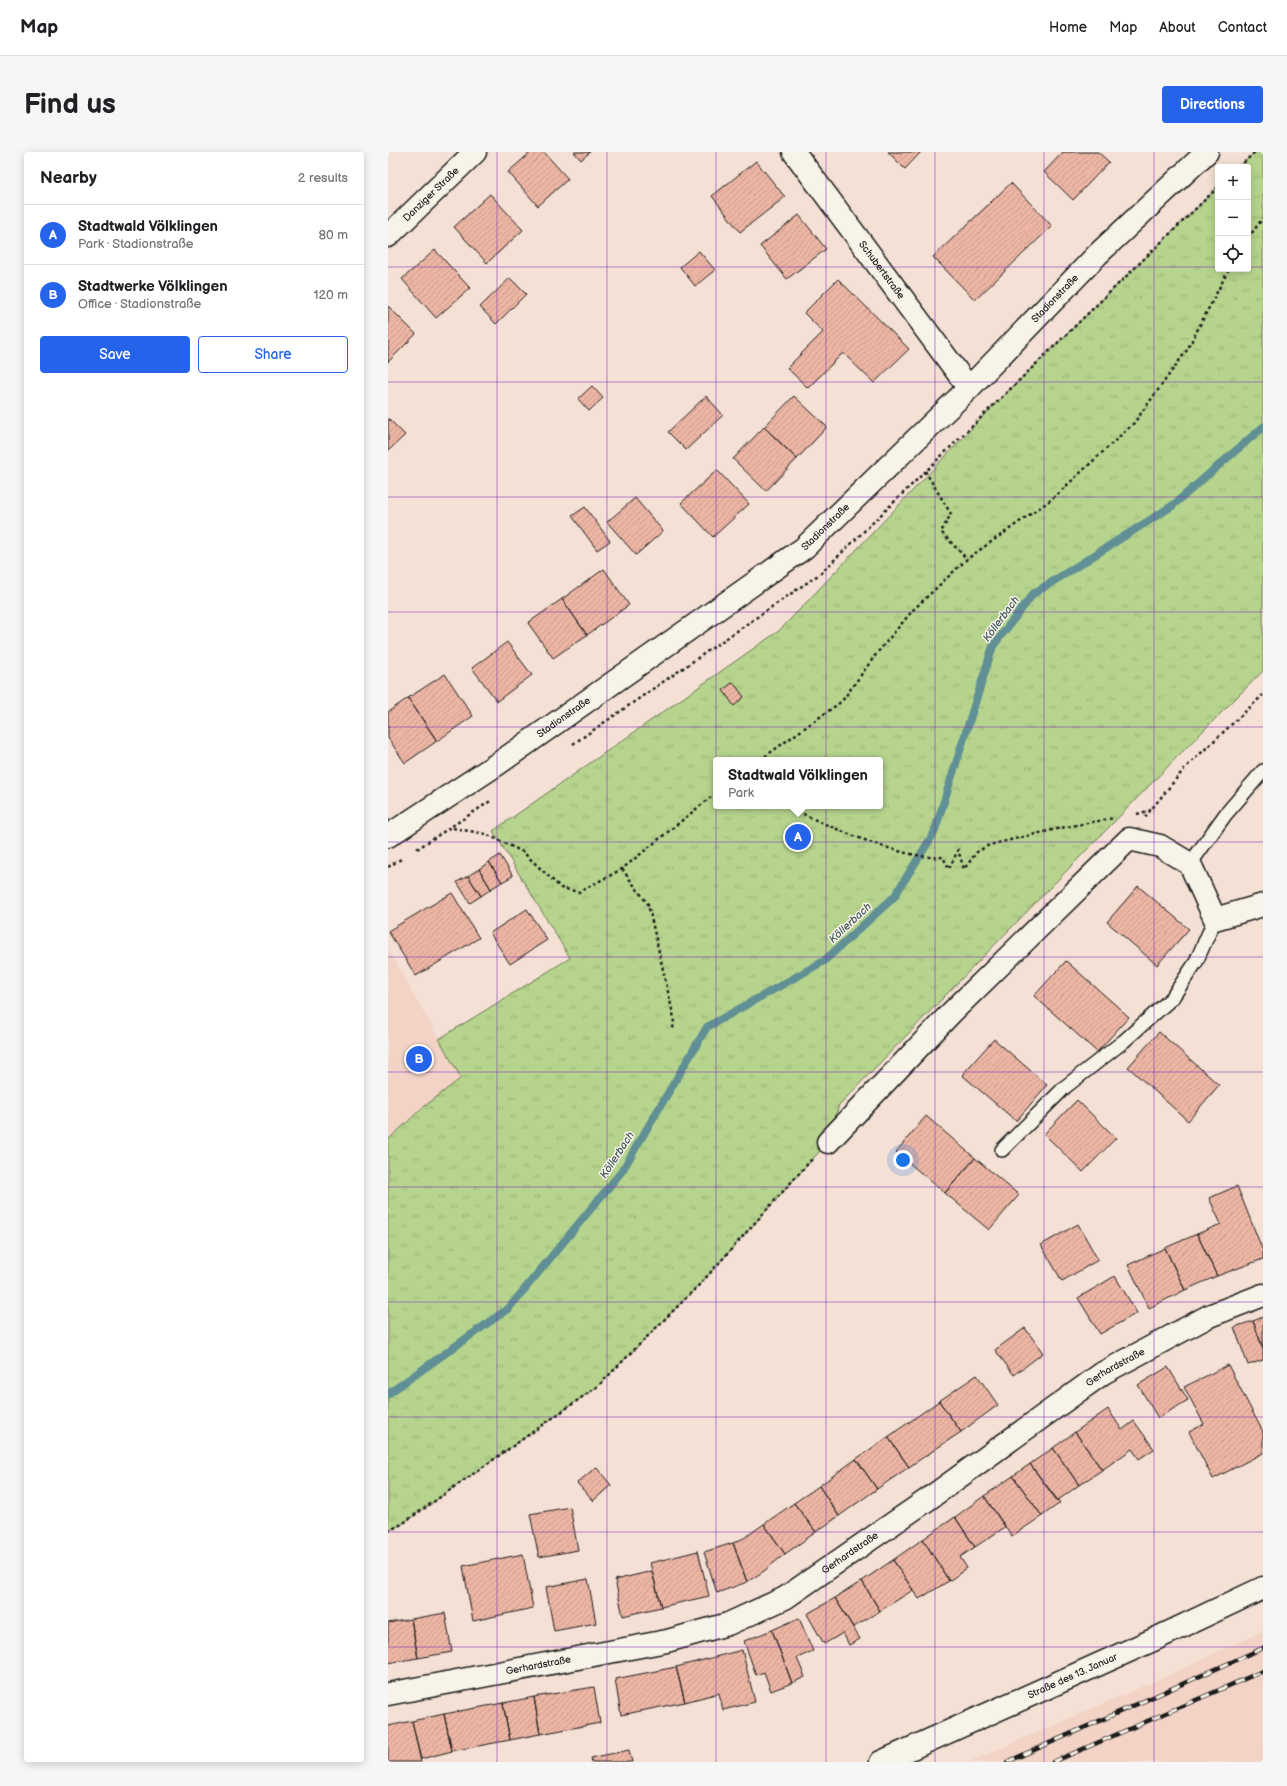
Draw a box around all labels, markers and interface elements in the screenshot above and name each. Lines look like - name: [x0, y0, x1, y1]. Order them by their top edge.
- text: Map: [20, 16, 58, 39]
- text: Home: [1049, 19, 1087, 36]
- text: Map: [1109, 19, 1137, 36]
- text: About: [1159, 19, 1196, 36]
- text: Contact: [1218, 19, 1267, 36]
- button: Directions: [1162, 86, 1263, 123]
- text: Find us: [24, 88, 116, 121]
- map controls: [1215, 164, 1251, 272]
- button: +: [1215, 164, 1251, 200]
- street label: Danziger Straße: [401, 165, 462, 224]
- text: Nearby: [40, 168, 97, 188]
- text: 2 results: [298, 170, 348, 186]
- button: −: [1215, 200, 1251, 236]
- text: Stadtwald Völklingen: [78, 217, 218, 236]
- text: A: [49, 227, 57, 243]
- text: 80 m: [319, 227, 348, 243]
- text: Park · Stadionstraße: [78, 236, 194, 252]
- button: locate: [1215, 236, 1251, 272]
- street label: Schubertstraße: [856, 239, 907, 302]
- street label: Stadionstraße: [1029, 272, 1081, 325]
- text: Stadtwerke Völklingen: [78, 277, 228, 296]
- text: B: [48, 287, 58, 303]
- text: 120 m: [313, 287, 348, 303]
- text: Office · Stadionstraße: [78, 296, 201, 312]
- button: Save: [40, 336, 190, 373]
- button: Share: [198, 336, 348, 373]
- street label: Stadionstraße: [799, 501, 852, 553]
- water label: Köllerbach: [980, 594, 1022, 644]
- street label: Stadionstraße: [535, 694, 593, 740]
- popup: [713, 757, 883, 809]
- text: Stadtwald Völklingen: [728, 766, 868, 785]
- text: Park: [728, 785, 754, 801]
- pin: A: [785, 822, 811, 852]
- water label: Köllerbach: [826, 900, 874, 946]
- pin: B: [406, 1044, 432, 1074]
- water label: Köllerbach: [597, 1129, 637, 1181]
- your location: [893, 1150, 913, 1170]
- street label: Gerhardstraße: [1084, 1346, 1147, 1389]
- street label: Gerhardstraße: [819, 1529, 881, 1577]
- street label: Straße des 13. Januar: [1026, 1651, 1120, 1701]
- street label: Gerhardstraße: [505, 1653, 572, 1678]

